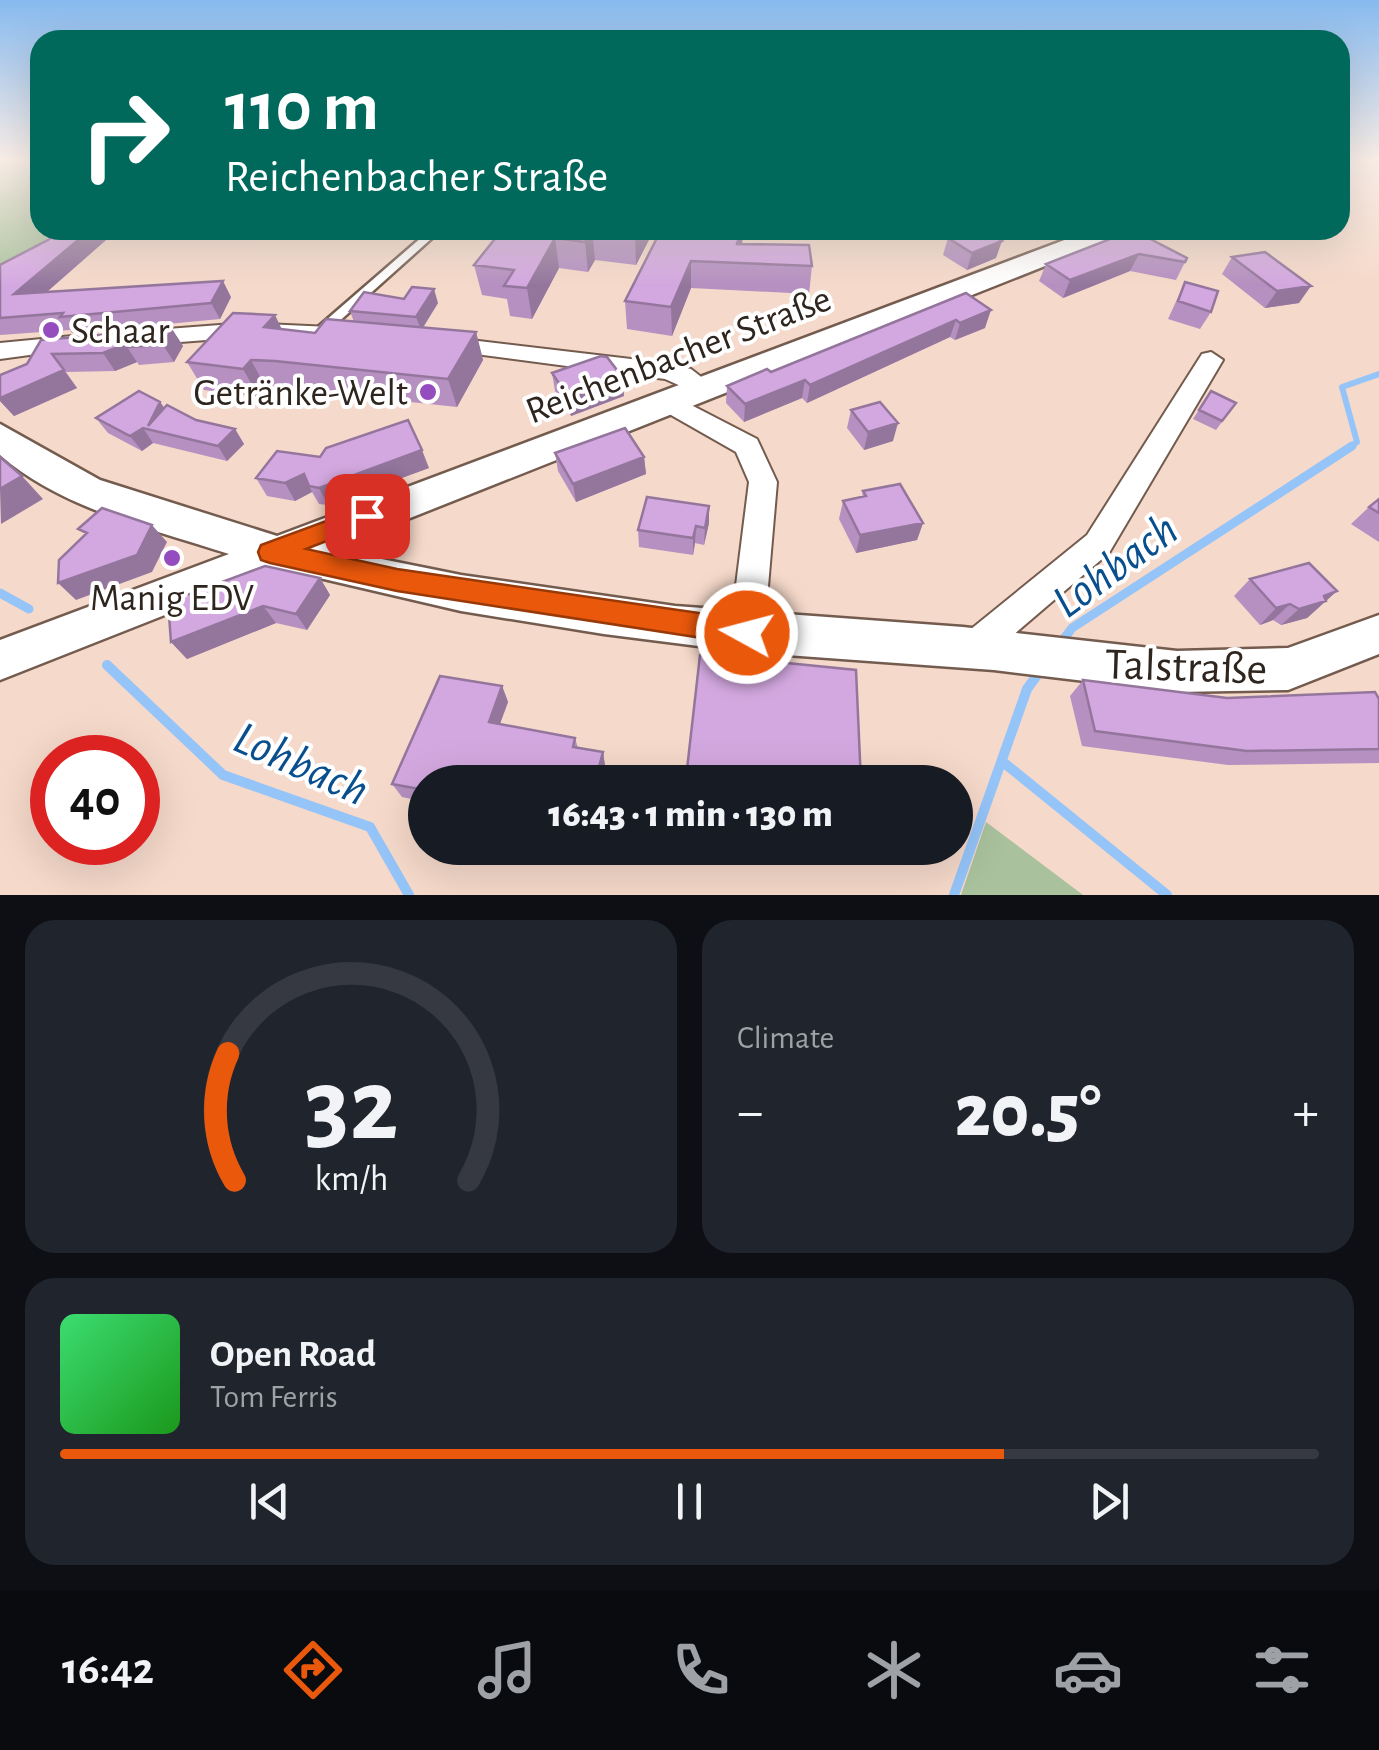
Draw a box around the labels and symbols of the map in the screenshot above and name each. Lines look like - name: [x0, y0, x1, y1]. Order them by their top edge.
- street label: Reichenbacher Straße: [521, 280, 837, 432]
- place label: Schaar: [71, 313, 170, 351]
- marker: Schaar: [40, 319, 62, 341]
- place label: Getränke-Welt: [194, 375, 408, 413]
- marker: Getränke-Welt: [417, 381, 439, 403]
- pin: [325, 474, 410, 559]
- water label: Lohbach: [1044, 505, 1187, 627]
- marker: Manig EDV: [161, 547, 183, 569]
- place label: Manig EDV: [90, 580, 255, 618]
- position arrow: [695, 581, 799, 685]
- street label: Talstraße: [1104, 642, 1268, 693]
- water label: Lohbach: [226, 714, 375, 815]
- speed limit sign: 40: [30, 735, 160, 865]

